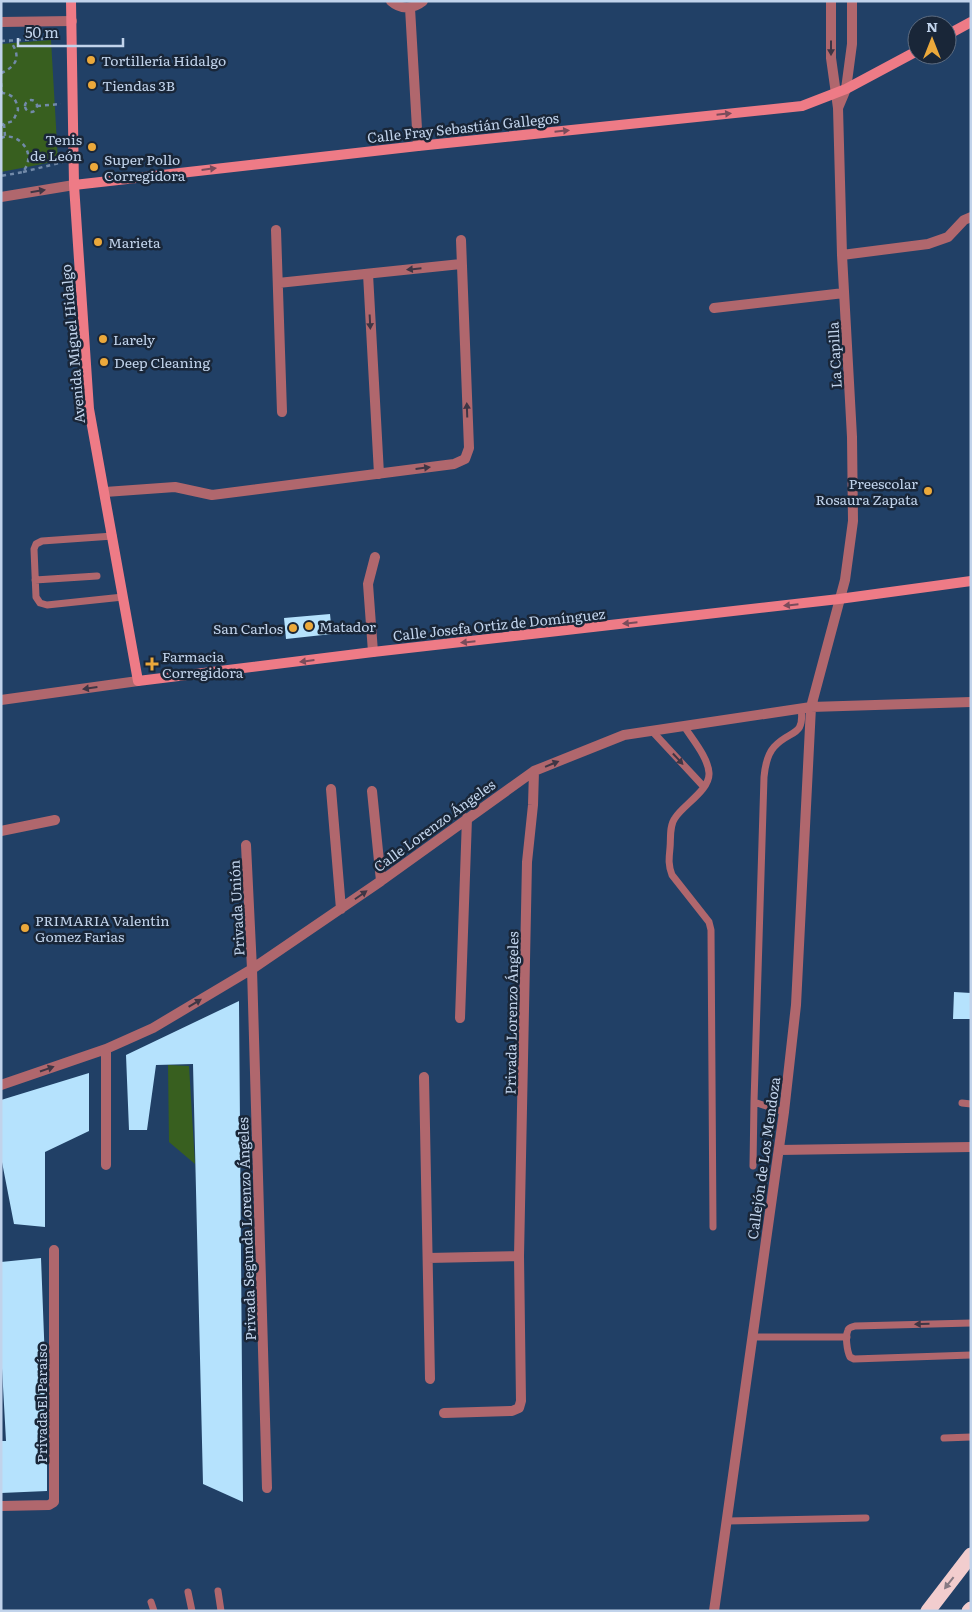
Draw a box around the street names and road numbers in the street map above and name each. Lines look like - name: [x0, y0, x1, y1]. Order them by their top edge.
- street label: Calle Fray Sebastián Gallegos: [366, 107, 560, 147]
- street label: Avenida Miguel Hidalgo: [55, 264, 89, 424]
- street label: La Capilla: [822, 321, 846, 389]
- street label: Calle Josefa Ortiz de Domínguez: [392, 603, 606, 645]
- street label: Calle Lorenzo Ángeles: [369, 774, 499, 876]
- street label: Privada Unión: [223, 860, 249, 956]
- street label: Privada Lorenzo Ángeles: [500, 931, 522, 1095]
- street label: Callejón de Los Mendoza: [742, 1075, 784, 1240]
- street label: Privada Segunda Lorenzo Ángeles: [232, 1117, 260, 1341]
- street label: Privada El Paraíso: [31, 1343, 51, 1463]

